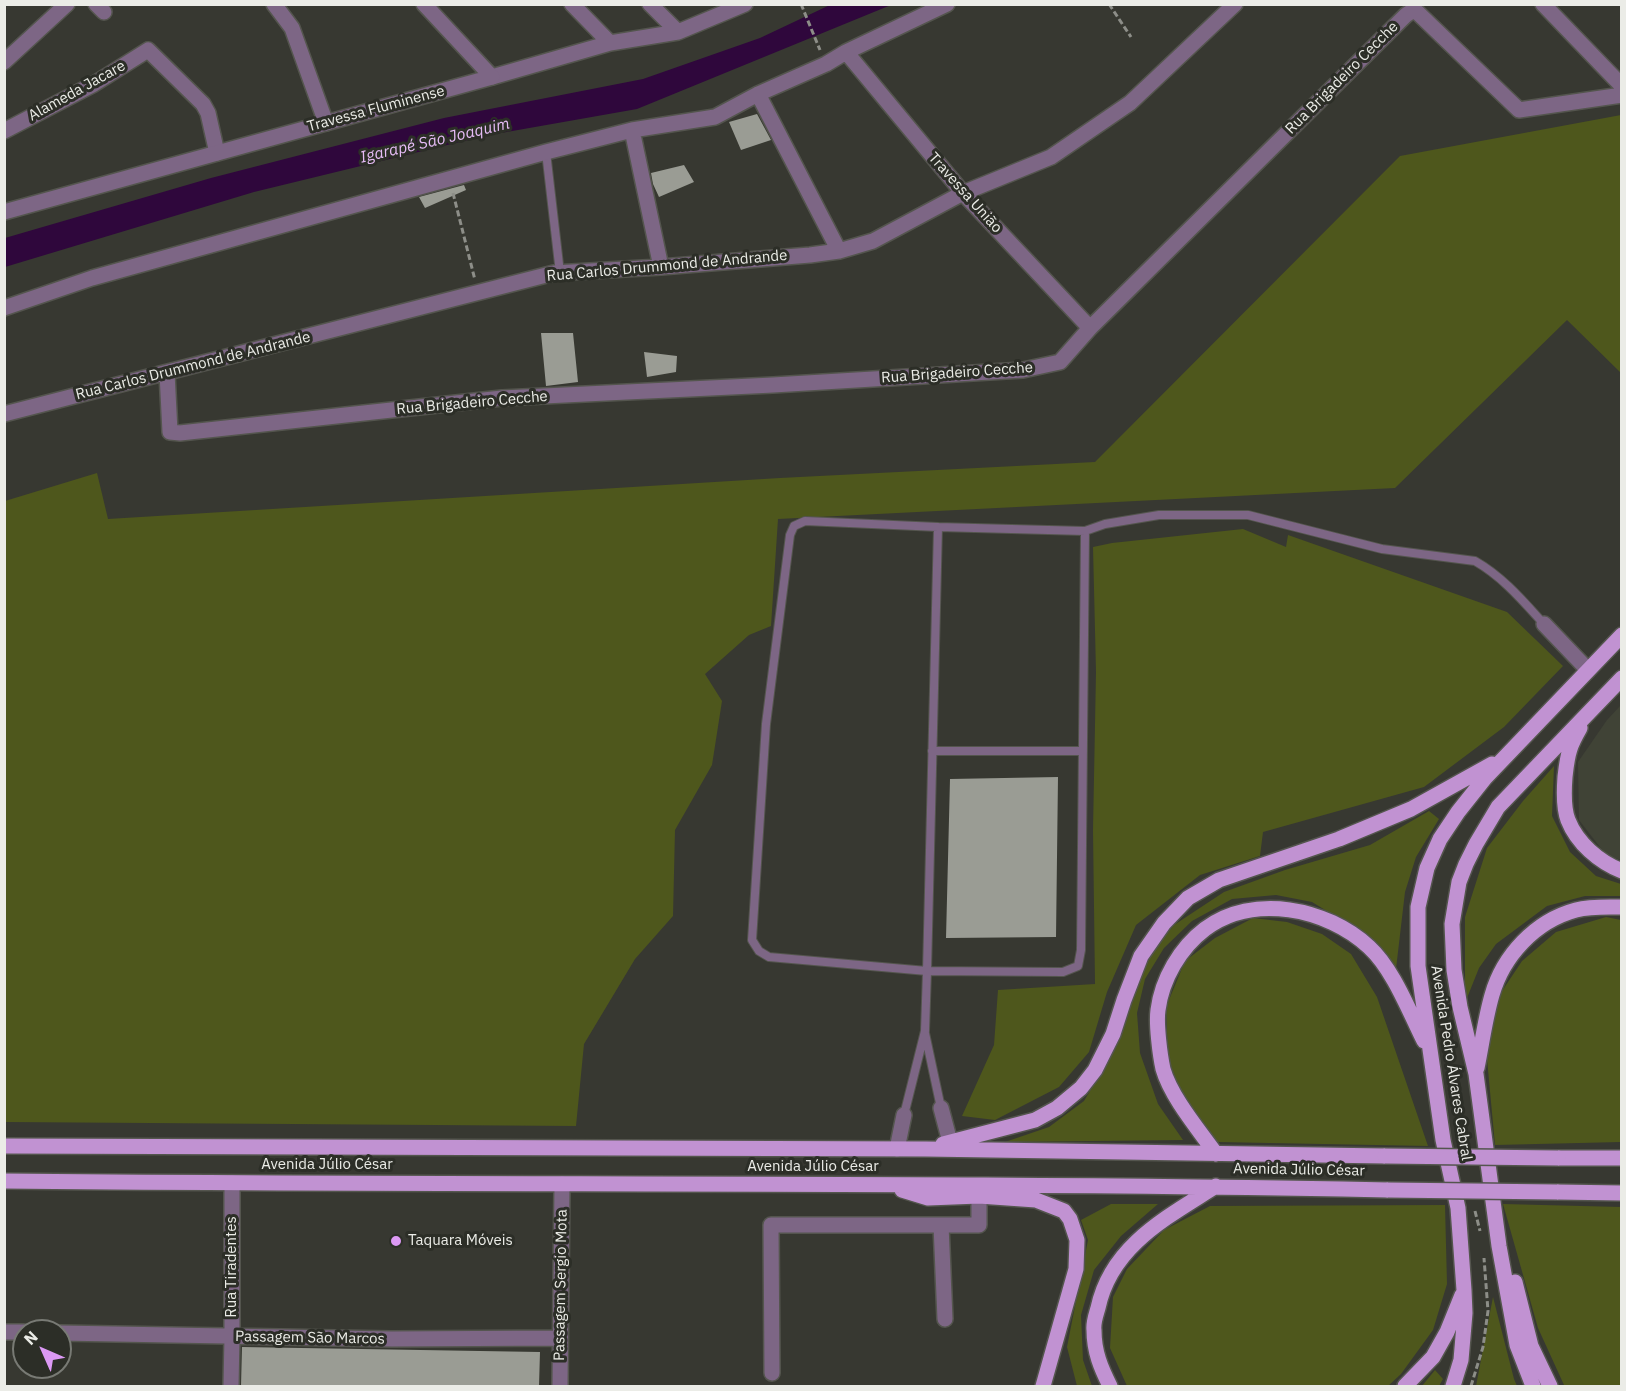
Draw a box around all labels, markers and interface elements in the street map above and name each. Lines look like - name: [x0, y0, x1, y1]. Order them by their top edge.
- street label: Rua Brigadeiro Cecche: [1282, 18, 1402, 138]
- street label: Alameda Jacare: [25, 57, 129, 125]
- street label: Travessa Fluminense: [305, 82, 447, 136]
- water label: Igarapé São Joaquim: [358, 114, 512, 168]
- street label: Travessa União: [924, 149, 1006, 237]
- street label: Rua Carlos Drummond de Andrande: [546, 247, 788, 285]
- street label: Rua Carlos Drummond de Andrande: [74, 328, 312, 404]
- street label: Rua Brigadeiro Cecche: [881, 359, 1033, 387]
- street label: Rua Brigadeiro Cecche: [396, 387, 548, 419]
- street label: Avenida Pedro Álvares Cabral: [1427, 964, 1475, 1162]
- street label: Avenida Júlio César: [261, 1156, 393, 1174]
- street label: Avenida Júlio César: [747, 1158, 879, 1176]
- street label: Avenida Júlio César: [1233, 1160, 1365, 1180]
- street label: Passagem Sergio Mota: [551, 1209, 571, 1361]
- street label: Rua Tiradentes: [223, 1216, 241, 1318]
- place label: Taquara Móveis: [408, 1232, 513, 1250]
- marker: Taquara Móveis: [389, 1234, 403, 1248]
- north arrow: [12, 1319, 72, 1379]
- text: N: [20, 1327, 42, 1349]
- street label: Passagem São Marcos: [235, 1328, 385, 1348]

